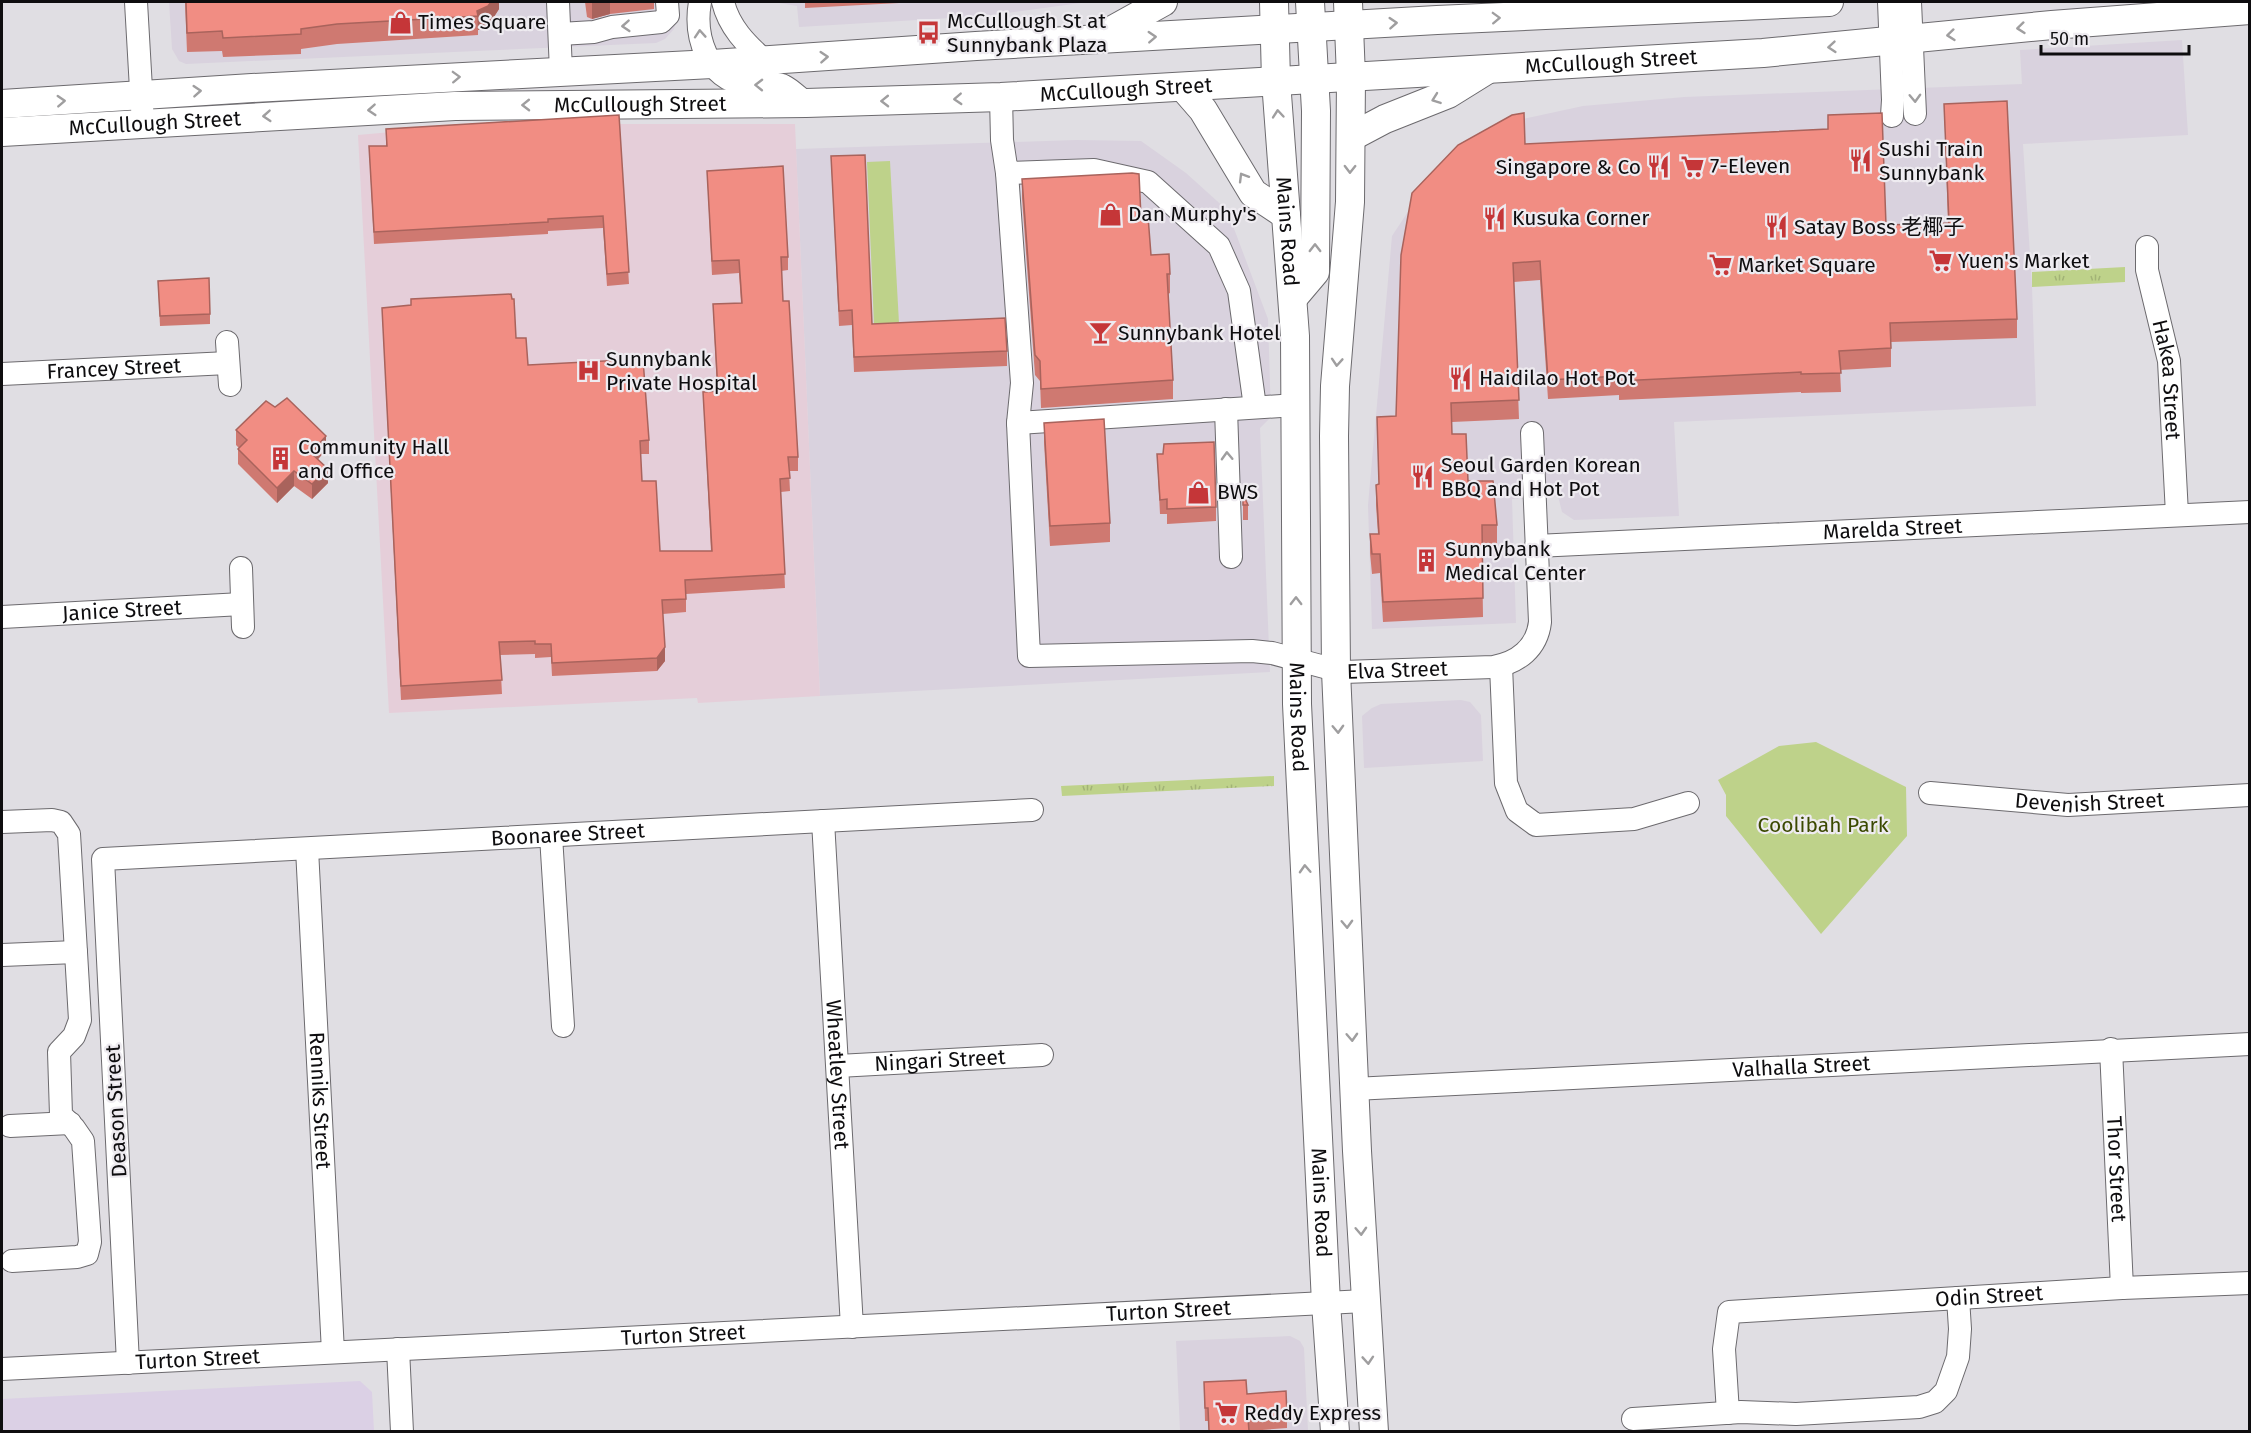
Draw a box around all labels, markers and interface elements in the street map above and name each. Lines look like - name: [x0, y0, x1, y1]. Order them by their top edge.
- place label: McCullough St at Sunnybank Plaza: [947, 8, 1108, 58]
- shop icon: Times Square: [387, 9, 413, 35]
- place label: Times Square: [418, 9, 546, 35]
- one-way arrow: [1491, 11, 1500, 24]
- one-way arrow: [1389, 16, 1398, 29]
- scale bar: [2041, 18, 2190, 56]
- one-way arrow: [622, 19, 631, 32]
- bus stop icon: McCullough St at Sunnybank Plaza: [916, 20, 942, 46]
- one-way arrow: [2017, 21, 2026, 34]
- text: 50 m: [2050, 28, 2089, 50]
- one-way arrow: [1947, 29, 1956, 41]
- one-way arrow: [694, 30, 707, 39]
- one-way arrow: [1148, 31, 1157, 44]
- one-way arrow: [1828, 40, 1837, 53]
- street label: McCullough Street: [1524, 44, 1698, 80]
- one-way arrow: [819, 51, 828, 64]
- one-way arrow: [451, 71, 460, 84]
- street label: McCullough Street: [1039, 72, 1213, 108]
- one-way arrow: [754, 79, 763, 91]
- one-way arrow: [192, 85, 201, 98]
- street label: McCullough Street: [554, 91, 727, 118]
- one-way arrow: [1431, 91, 1442, 104]
- one-way arrow: [954, 92, 963, 105]
- one-way arrow: [56, 94, 65, 107]
- one-way arrow: [1908, 94, 1921, 103]
- one-way arrow: [881, 95, 890, 107]
- one-way arrow: [521, 99, 530, 111]
- one-way arrow: [367, 104, 376, 117]
- street label: McCullough Street: [68, 105, 242, 141]
- one-way arrow: [263, 110, 272, 123]
- one-way arrow: [1272, 110, 1285, 119]
- place label: Sushi Train Sunnybank: [1879, 136, 1984, 186]
- restaurant icon: Sushi Train Sunnybank: [1848, 148, 1874, 174]
- supermarket icon: 7-Eleven: [1679, 153, 1705, 179]
- place label: 7-Eleven: [1710, 153, 1790, 179]
- place label: Singapore & Co: [1496, 154, 1641, 180]
- restaurant icon: Singapore & Co: [1646, 154, 1672, 180]
- one-way arrow: [1344, 165, 1357, 174]
- one-way arrow: [1239, 173, 1251, 183]
- street label: Mains Road: [1270, 176, 1304, 287]
- shop icon: Dan Murphy's: [1097, 201, 1123, 227]
- place label: Dan Murphy's: [1128, 201, 1257, 227]
- restaurant icon: Kusuka Corner: [1481, 205, 1507, 231]
- place label: Kusuka Corner: [1512, 205, 1649, 231]
- restaurant icon: Satay Boss 老椰子: [1763, 214, 1789, 240]
- place label: Satay Boss 老椰子: [1794, 214, 1964, 240]
- one-way arrow: [1309, 243, 1321, 252]
- supermarket icon: Yuen's Market: [1927, 248, 1953, 274]
- place label: Yuen's Market: [1958, 248, 2090, 274]
- supermarket icon: Market Square: [1707, 252, 1733, 278]
- place label: Market Square: [1738, 252, 1876, 278]
- street label: Hakea Street: [2146, 317, 2186, 441]
- bar icon: Sunnybank Hotel: [1087, 320, 1113, 346]
- place label: Sunnybank Hotel: [1118, 320, 1280, 346]
- place label: Sunnybank Private Hospital: [606, 346, 757, 396]
- street label: Francey Street: [46, 352, 182, 385]
- hospital icon: Sunnybank Private Hospital: [575, 358, 601, 384]
- one-way arrow: [1330, 358, 1343, 367]
- restaurant icon: Haidilao Hot Pot: [1448, 365, 1474, 391]
- place label: Haidilao Hot Pot: [1479, 365, 1636, 391]
- place label: Community Hall and Office: [298, 434, 449, 484]
- building icon: Community Hall and Office: [267, 446, 293, 472]
- one-way arrow: [1221, 452, 1234, 461]
- place label: Seoul Garden Korean BBQ and Hot Pot: [1441, 452, 1641, 502]
- restaurant icon: Seoul Garden Korean BBQ and Hot Pot: [1410, 464, 1436, 490]
- shop icon: BWS: [1186, 479, 1212, 505]
- place label: BWS: [1217, 479, 1258, 505]
- street label: Marelda Street: [1822, 513, 1963, 545]
- place label: Sunnybank Medical Center: [1445, 536, 1586, 586]
- building icon: Sunnybank Medical Center: [1414, 548, 1440, 574]
- street label: Janice Street: [61, 594, 183, 627]
- one-way arrow: [1290, 596, 1302, 605]
- street label: Elva Street: [1346, 655, 1449, 685]
- street label: Mains Road: [1284, 662, 1313, 773]
- one-way arrow: [1332, 725, 1345, 734]
- street label: Devenish Street: [2014, 787, 2165, 818]
- park label: Coolibah Park: [1758, 812, 1889, 838]
- street label: Boonaree Street: [490, 817, 646, 852]
- one-way arrow: [1299, 865, 1312, 874]
- one-way arrow: [1340, 920, 1353, 929]
- street label: Wheatley Street: [820, 999, 855, 1151]
- street label: Renniks Street: [303, 1031, 337, 1170]
- one-way arrow: [1345, 1032, 1358, 1041]
- street label: Deason Street: [100, 1044, 132, 1178]
- street label: Ningari Street: [874, 1044, 1006, 1077]
- street label: Valhalla Street: [1732, 1050, 1871, 1083]
- street label: Thor Street: [2101, 1115, 2132, 1223]
- street label: Mains Road: [1306, 1147, 1337, 1258]
- one-way arrow: [1354, 1227, 1367, 1236]
- street label: Odin Street: [1934, 1280, 2044, 1312]
- street label: Turton Street: [1106, 1295, 1232, 1327]
- street label: Turton Street: [620, 1319, 747, 1351]
- street label: Turton Street: [135, 1343, 261, 1375]
- one-way arrow: [1361, 1355, 1374, 1364]
- supermarket icon: Reddy Express: [1213, 1400, 1239, 1426]
- place label: Reddy Express: [1244, 1400, 1381, 1426]

